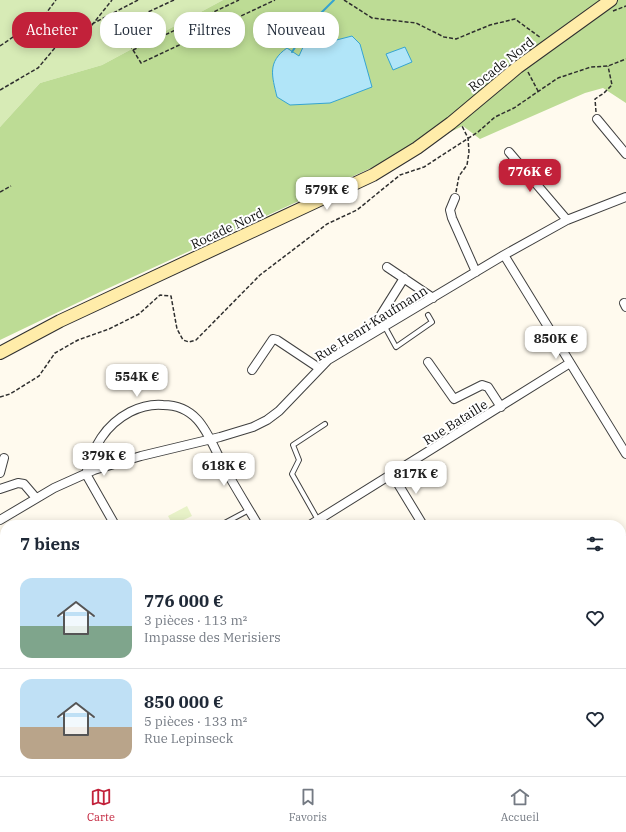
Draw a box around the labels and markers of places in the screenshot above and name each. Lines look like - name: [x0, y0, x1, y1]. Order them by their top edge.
- pin: 776K €: [497, 159, 563, 193]
- pin: 579K €: [294, 177, 360, 211]
- pin: 850K €: [523, 326, 589, 360]
- pin: 554K €: [104, 364, 170, 398]
- pin: 379K €: [71, 443, 137, 477]
- pin: 618K €: [191, 453, 257, 487]
- pin: 817K €: [383, 461, 449, 495]

